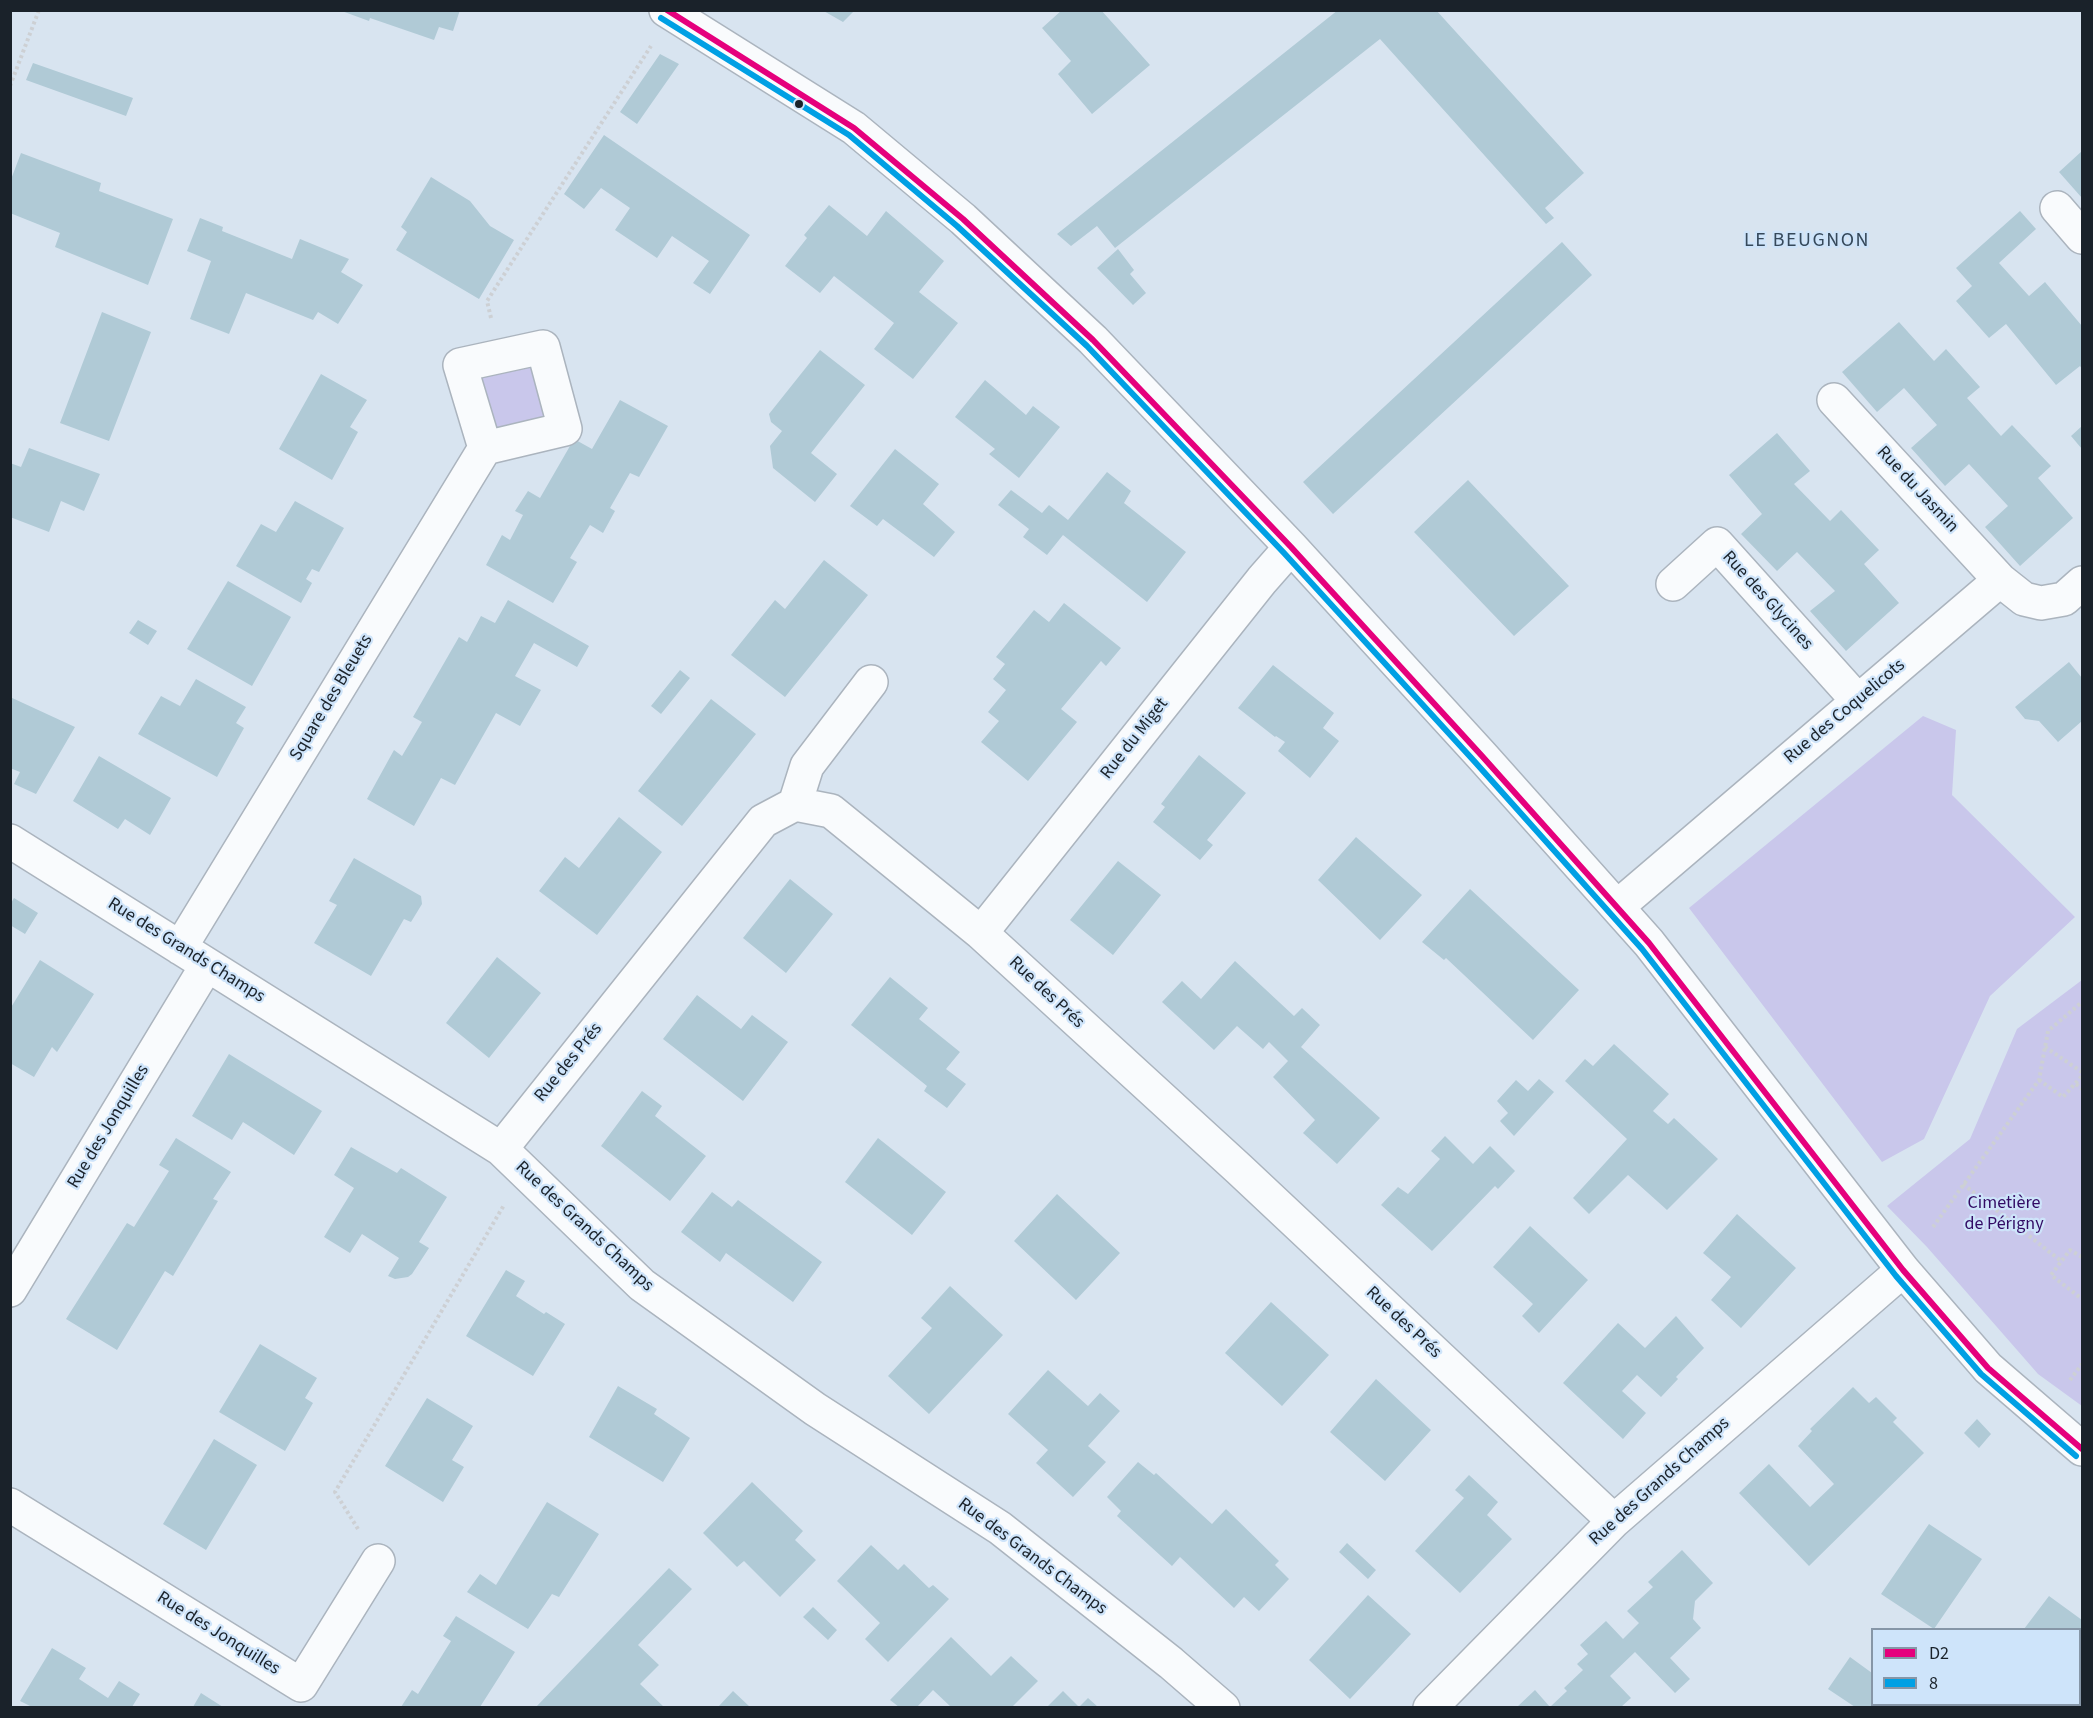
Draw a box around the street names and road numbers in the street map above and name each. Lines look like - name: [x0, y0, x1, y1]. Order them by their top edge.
- street label: Rue du Jasmin: [1871, 442, 1963, 538]
- street label: Rue des Glycines: [1717, 547, 1817, 655]
- street label: Square des Bleuets: [286, 631, 378, 765]
- street label: Rue des Coquelicots: [1780, 655, 1910, 769]
- street label: Rue du Miget: [1097, 694, 1173, 784]
- street label: Rue des Grands Champs: [103, 894, 269, 1008]
- street label: Rue des Prés: [1004, 953, 1088, 1033]
- street label: Rue des Prés: [531, 1019, 607, 1107]
- street label: Rue des Jonquilles: [64, 1061, 154, 1193]
- street label: Rue des Grands Champs: [510, 1157, 658, 1297]
- street label: Rue des Prés: [1361, 1283, 1445, 1363]
- street label: Rue des Grands Champs: [1585, 1413, 1735, 1551]
- street label: Rue des Grands Champs: [953, 1494, 1111, 1620]
- street label: Rue des Jonquilles: [153, 1588, 283, 1680]

